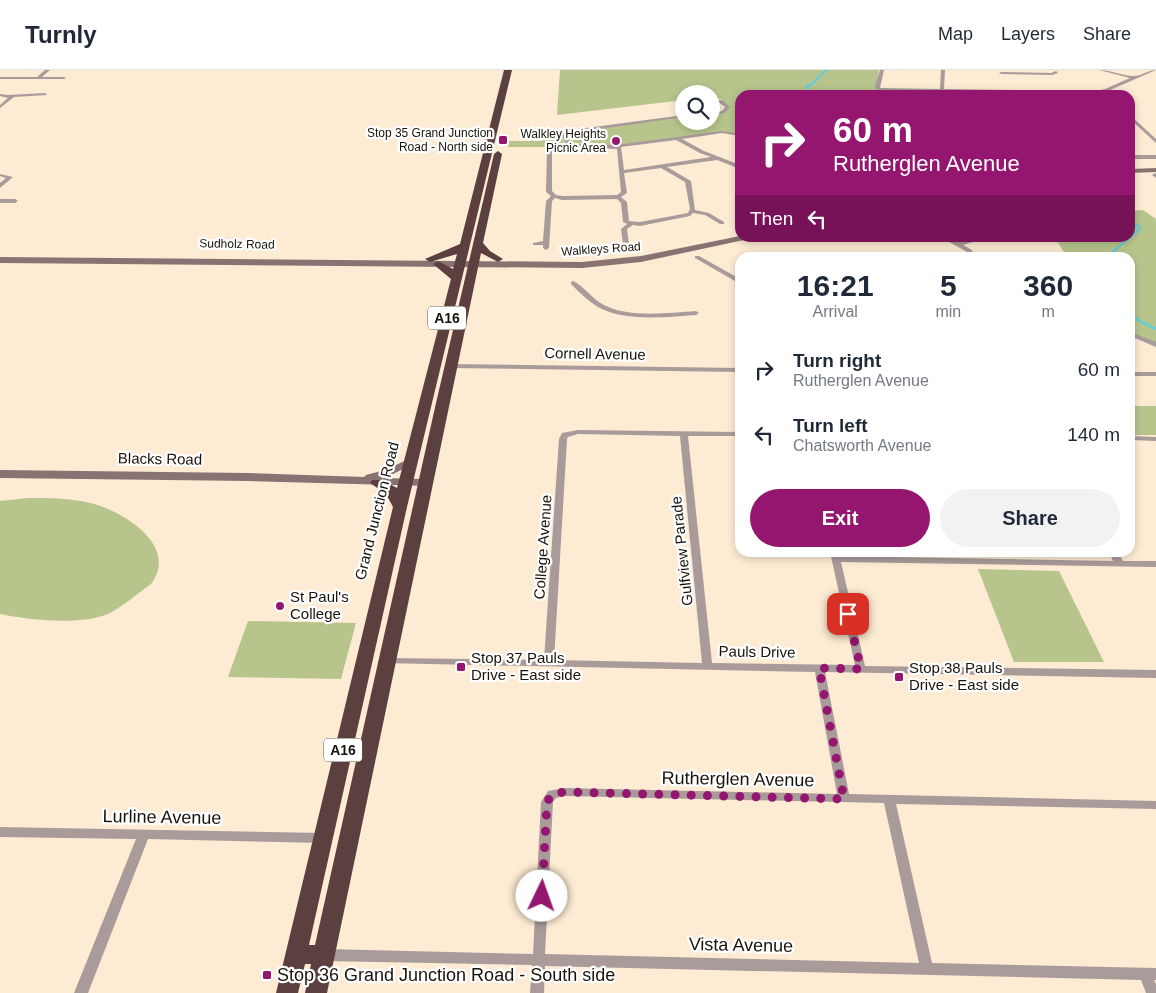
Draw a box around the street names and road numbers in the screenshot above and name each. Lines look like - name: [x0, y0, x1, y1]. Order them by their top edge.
- street label: Sudholz Road: [199, 236, 275, 252]
- street label: Walkleys Road: [561, 239, 641, 259]
- road number: A16: [428, 307, 466, 330]
- street label: Cornell Avenue: [544, 344, 646, 363]
- street label: Grand Junction Road: [351, 440, 402, 582]
- street label: Blacks Road: [118, 449, 202, 468]
- street label: College Avenue: [530, 494, 555, 600]
- street label: Gulfview Parade: [667, 495, 696, 607]
- street label: Pauls Drive: [719, 642, 796, 661]
- road number: A16: [324, 738, 362, 762]
- street label: Rutherglen Avenue: [661, 768, 815, 790]
- street label: Lurline Avenue: [102, 806, 222, 828]
- street label: Vista Avenue: [689, 934, 793, 956]

